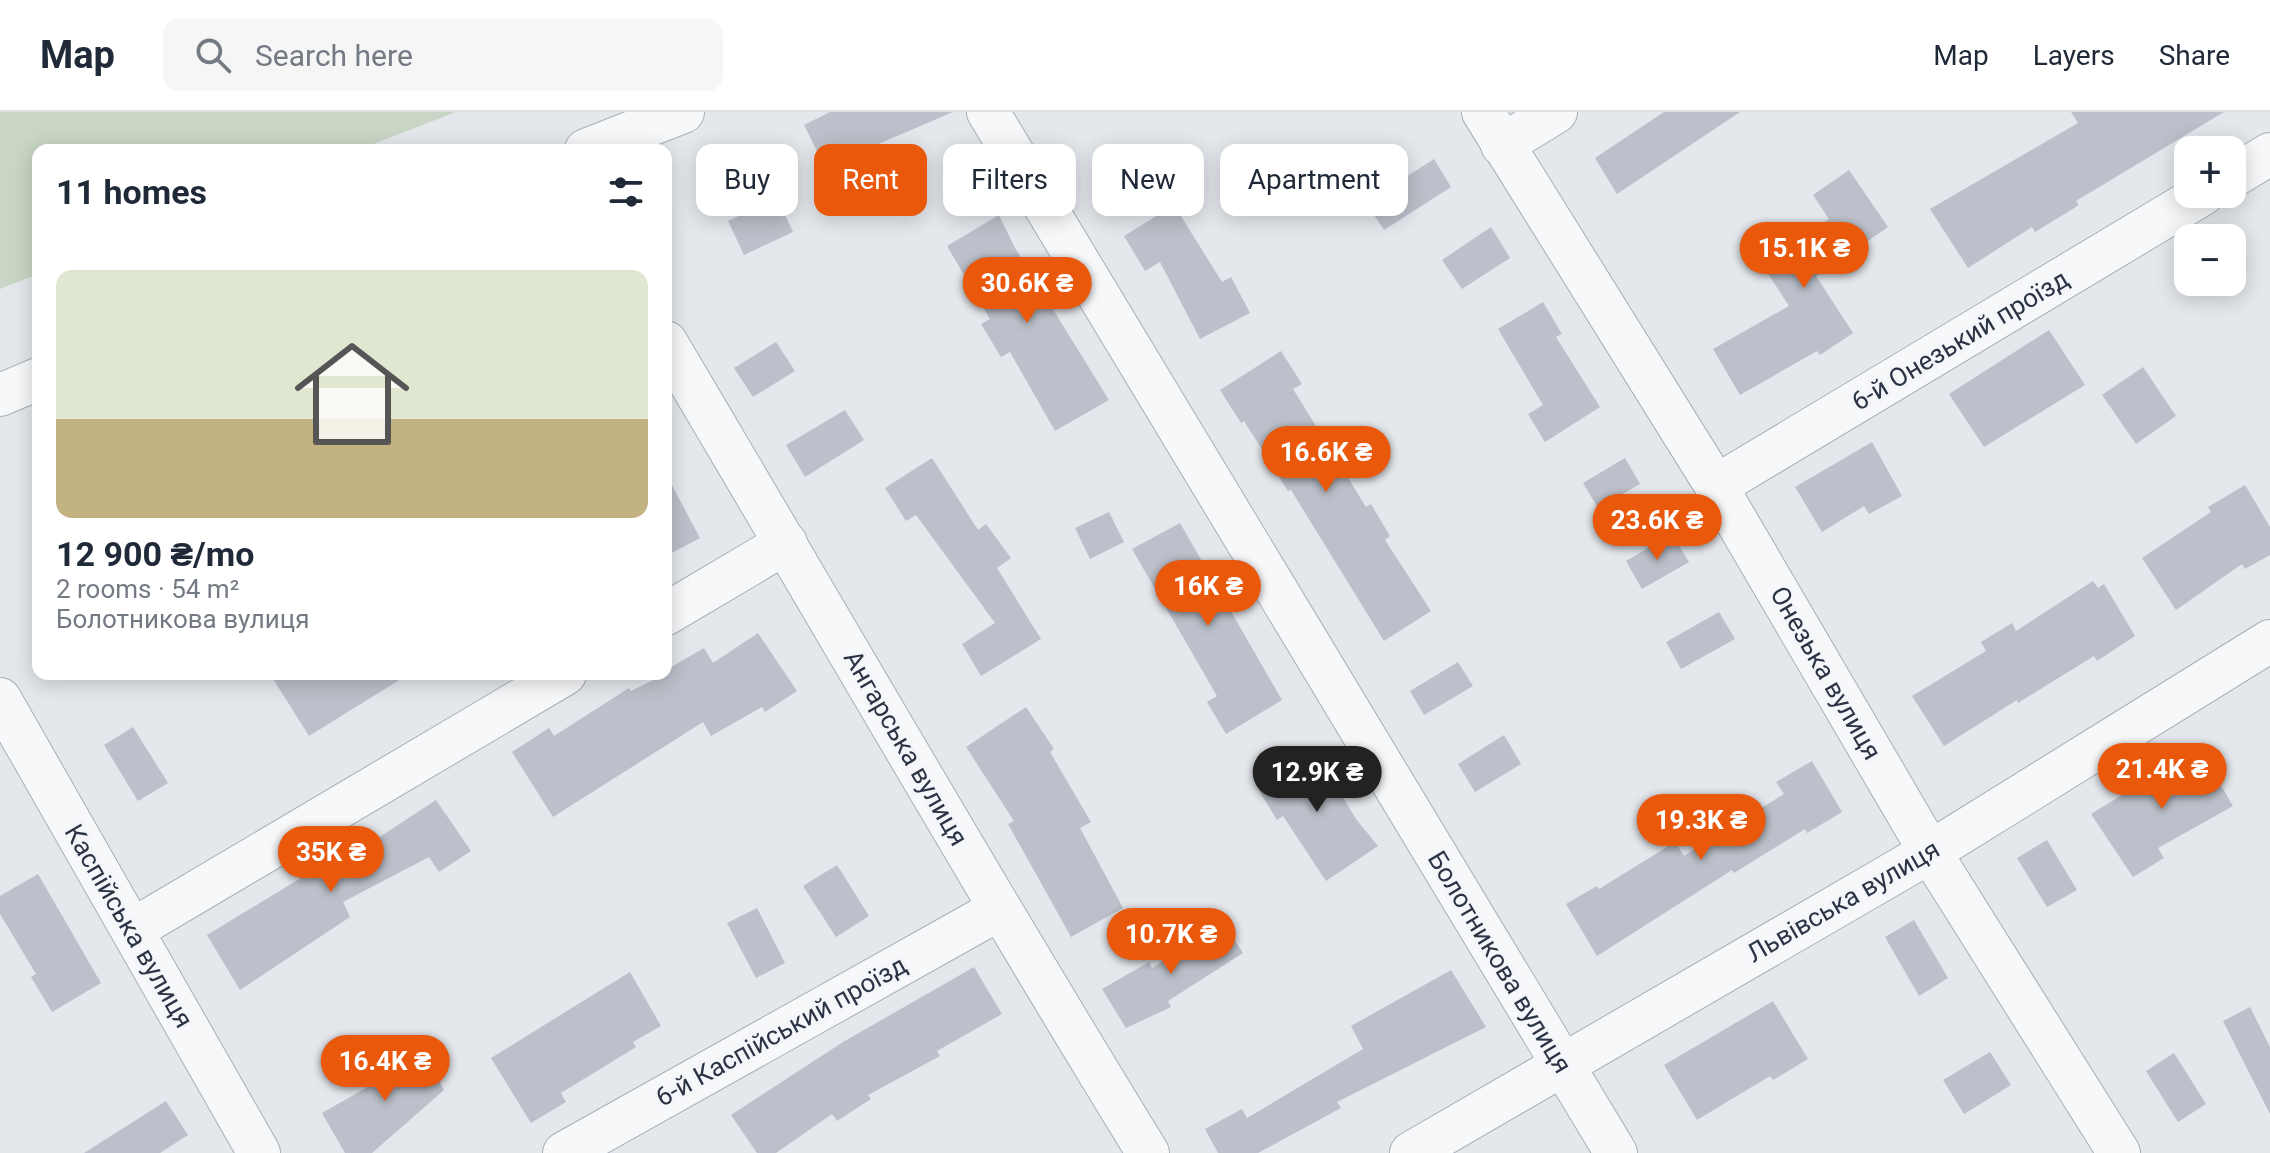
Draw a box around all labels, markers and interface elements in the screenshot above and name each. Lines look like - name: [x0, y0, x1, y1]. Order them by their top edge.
- search box: [163, 19, 723, 91]
- text: Map: [40, 33, 115, 77]
- icon: search: [191, 33, 235, 77]
- text: Search here: [255, 38, 413, 73]
- text: Map: [1933, 39, 1989, 72]
- text: Layers: [2033, 39, 2115, 72]
- text: Share: [2159, 39, 2230, 72]
- map controls: [2174, 136, 2246, 296]
- button: +: [2174, 136, 2246, 208]
- chip: Buy: [696, 144, 798, 216]
- chip: Rent: [814, 144, 927, 216]
- chip: Filters: [943, 144, 1076, 216]
- chip: New: [1092, 144, 1204, 216]
- chip: Apartment: [1220, 144, 1408, 216]
- icon: filters: [604, 170, 648, 214]
- text: 11 homes: [56, 172, 207, 212]
- pin: 15.1K ₴: [1730, 222, 1878, 290]
- button: −: [2174, 224, 2246, 296]
- text: 15.1K ₴: [1758, 233, 1850, 263]
- pin: 30.6K ₴: [953, 257, 1101, 325]
- street label: 6-й Онезький проїзд: [1846, 263, 2074, 417]
- text: 30.6K ₴: [981, 268, 1073, 298]
- icon: home: [280, 322, 424, 466]
- pin: 16.6K ₴: [1252, 426, 1400, 494]
- text: 16.6K ₴: [1280, 437, 1372, 467]
- pin: 23.6K ₴: [1583, 494, 1731, 562]
- text: 23.6K ₴: [1611, 505, 1703, 535]
- text: 12 900 ₴/mo: [56, 534, 254, 574]
- pin: 16K ₴: [1152, 560, 1264, 628]
- text: 16K ₴: [1173, 571, 1243, 601]
- text: 2 rooms · 54 m²: [56, 574, 239, 604]
- street label: Онезька вулиця: [1764, 581, 1888, 765]
- text: Болотникова вулиця: [56, 604, 310, 634]
- street label: Ангарська вулиця: [838, 645, 974, 851]
- pin: 21.4K ₴: [2088, 743, 2236, 811]
- pin: 12.9K ₴: [1243, 746, 1391, 814]
- text: 21.4K ₴: [2116, 754, 2208, 784]
- text: 12.9K ₴: [1271, 757, 1363, 787]
- pin: 19.3K ₴: [1627, 794, 1775, 862]
- text: 19.3K ₴: [1655, 805, 1747, 835]
- street label: Каспійська вулиця: [59, 819, 199, 1033]
- pin: 35K ₴: [275, 826, 387, 894]
- street label: Львівська вулиця: [1741, 834, 1945, 968]
- text: 35K ₴: [296, 837, 366, 867]
- street label: Болотникова вулиця: [1422, 846, 1578, 1078]
- pin: 10.7K ₴: [1097, 908, 1245, 976]
- text: 10.7K ₴: [1125, 919, 1217, 949]
- street label: 6-й Каспійський проїзд: [650, 950, 912, 1112]
- pin: 16.4K ₴: [311, 1035, 459, 1103]
- text: 16.4K ₴: [339, 1046, 431, 1076]

